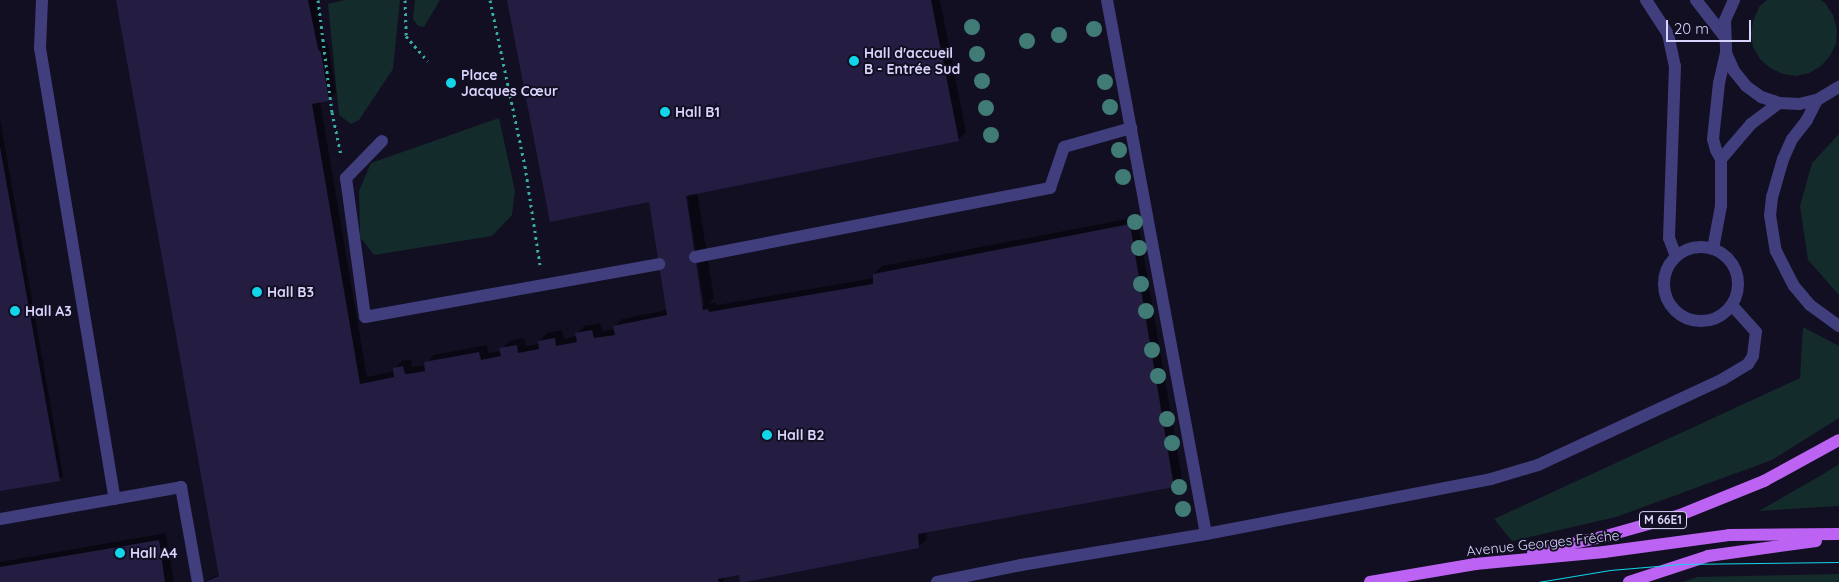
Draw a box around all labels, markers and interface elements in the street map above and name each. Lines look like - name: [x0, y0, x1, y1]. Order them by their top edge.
- scale bar: [1669, 10, 1754, 42]
- text: 20 m: [1674, 19, 1709, 38]
- place label: Hall d'accueil B - Entrée Sud: [864, 45, 960, 78]
- marker: Hall d'accueil B - Entrée Sud: [848, 55, 860, 67]
- place label: Place Jacques Cœur: [461, 67, 558, 100]
- marker: Place Jacques Cœur: [445, 77, 457, 89]
- place label: Hall B1: [675, 104, 720, 120]
- marker: Hall B1: [659, 106, 671, 118]
- place label: Hall B3: [267, 284, 314, 300]
- marker: Hall B3: [251, 286, 263, 298]
- place label: Hall A3: [25, 303, 72, 319]
- marker: Hall A3: [9, 305, 21, 317]
- place label: Hall B2: [777, 427, 824, 443]
- marker: Hall B2: [761, 429, 773, 441]
- road number: M 66E1: [1638, 510, 1688, 530]
- street label: Avenue Georges Frêche: [1466, 527, 1620, 559]
- place label: Hall A4: [130, 545, 178, 561]
- marker: Hall A4: [114, 547, 126, 559]

